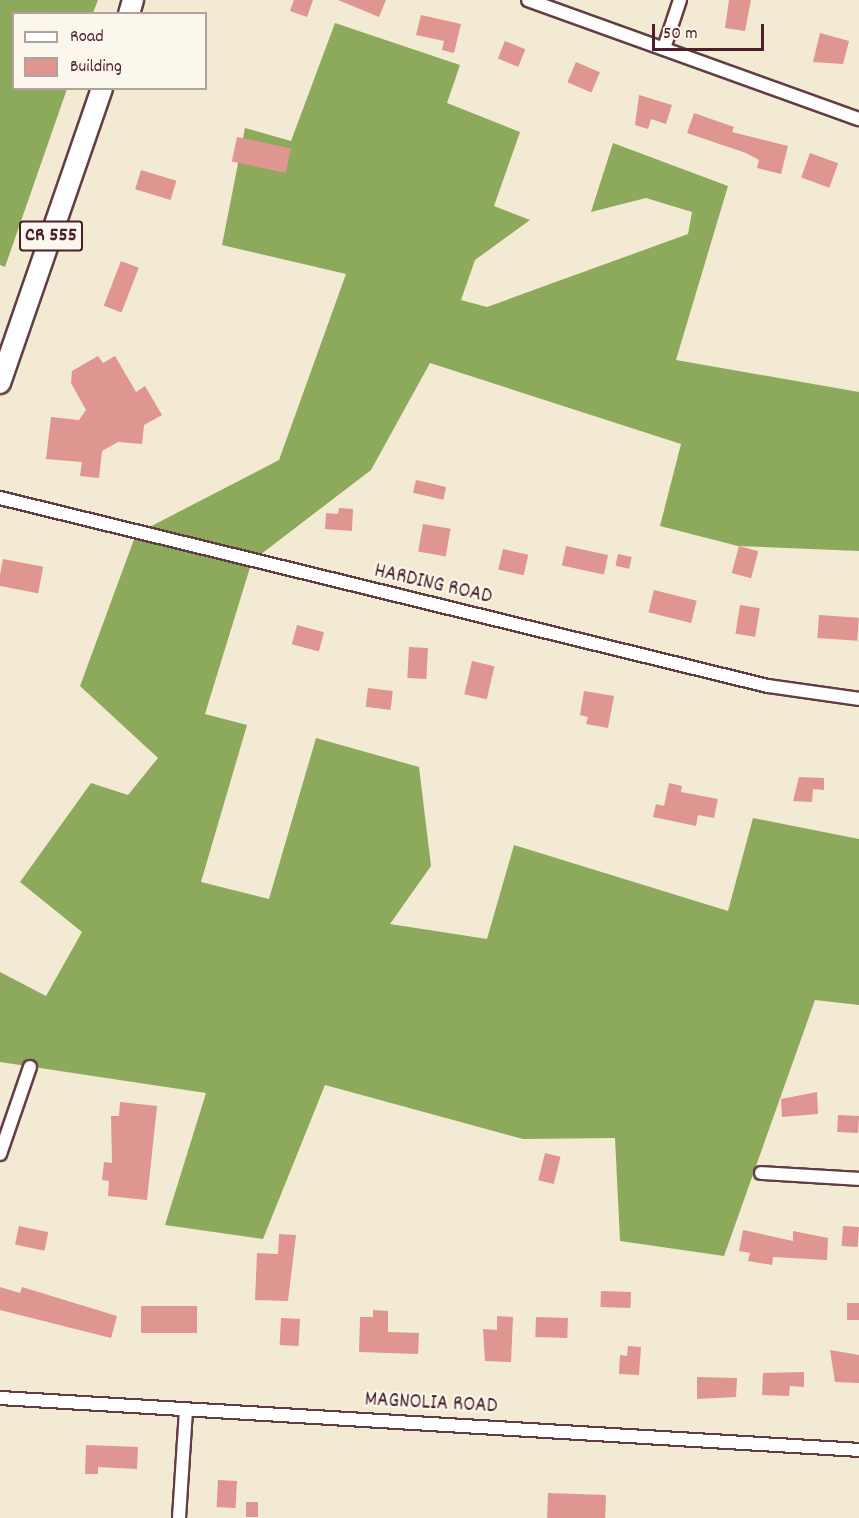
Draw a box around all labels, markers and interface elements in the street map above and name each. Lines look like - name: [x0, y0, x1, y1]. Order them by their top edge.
- legend: [12, 12, 207, 90]
- scale bar: [655, 12, 768, 50]
- text: 50 m: [663, 22, 698, 47]
- text: Road: [70, 25, 104, 50]
- text: Building: [70, 55, 122, 80]
- road number: CR 555: [18, 219, 84, 253]
- street label: HARDING ROAD: [372, 559, 494, 611]
- street label: MAGNOLIA ROAD: [364, 1388, 498, 1420]

